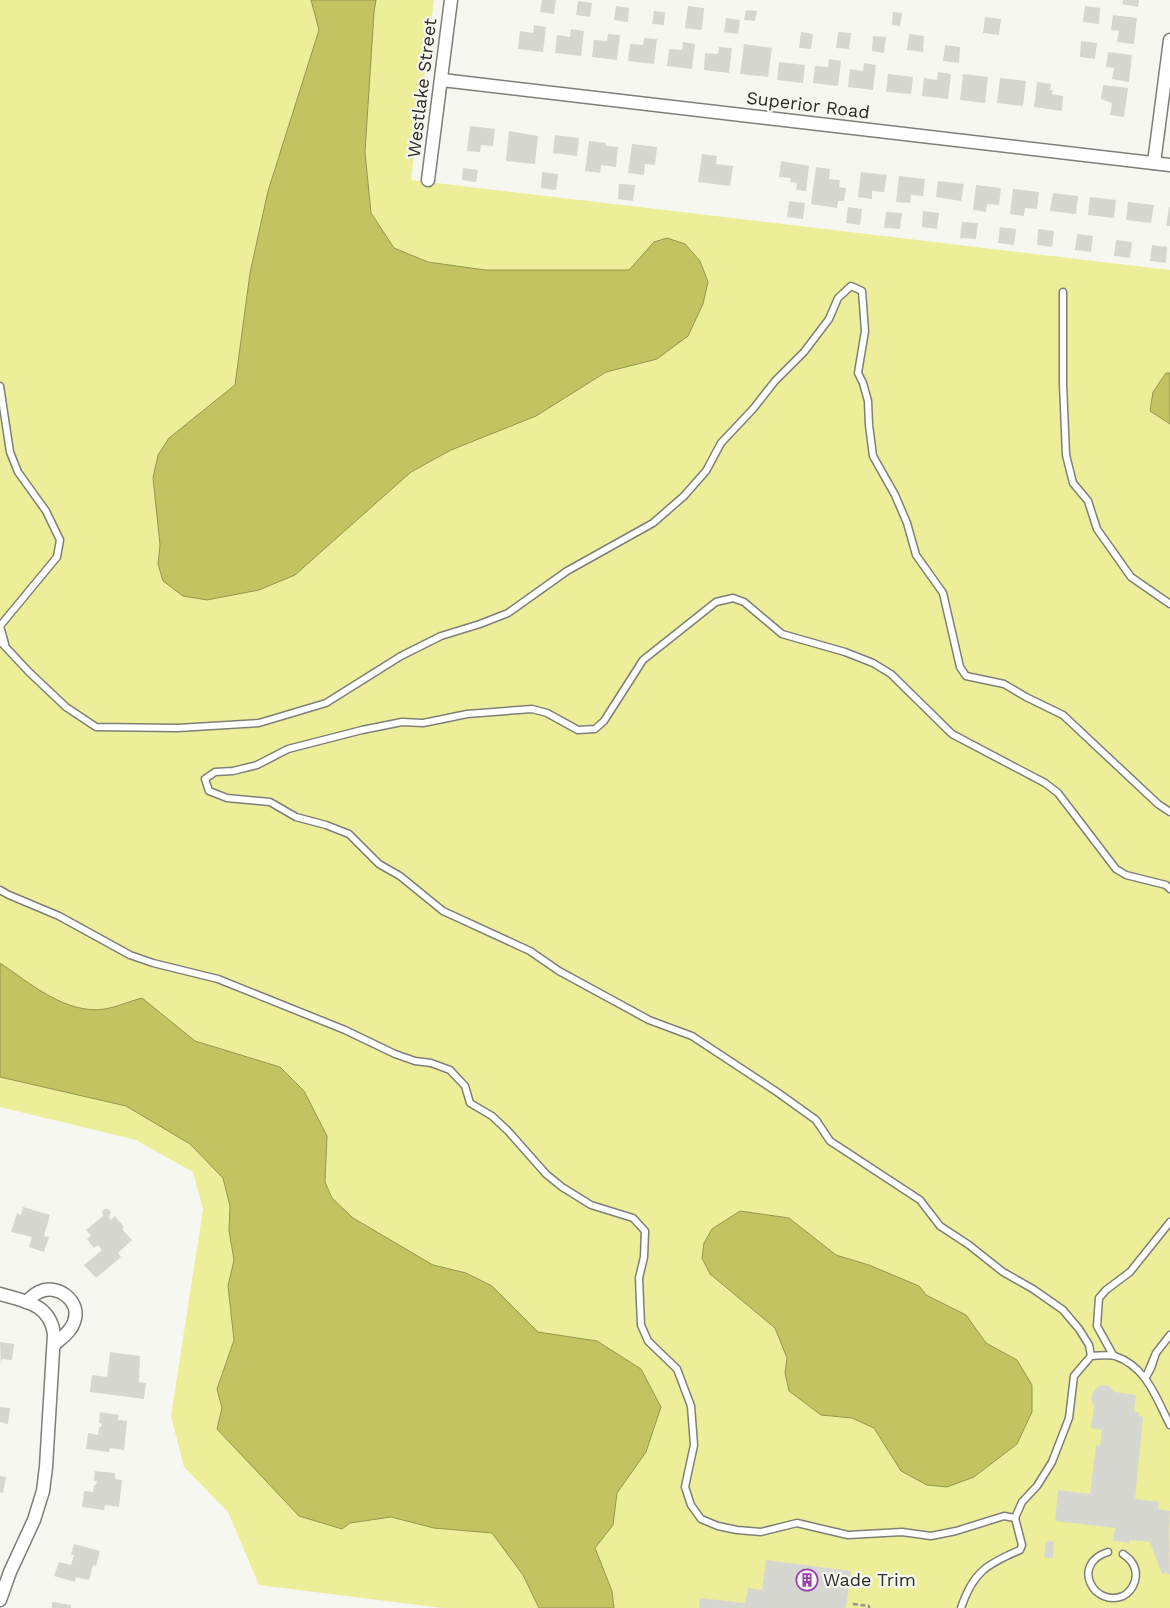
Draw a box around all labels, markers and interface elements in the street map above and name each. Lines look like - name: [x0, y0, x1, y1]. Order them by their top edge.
- street label: Westlake Street: [403, 17, 441, 159]
- street label: Superior Road: [745, 87, 871, 122]
- building icon: Wade Trim: [795, 1568, 819, 1592]
- place label: Wade Trim: [823, 1569, 916, 1590]

